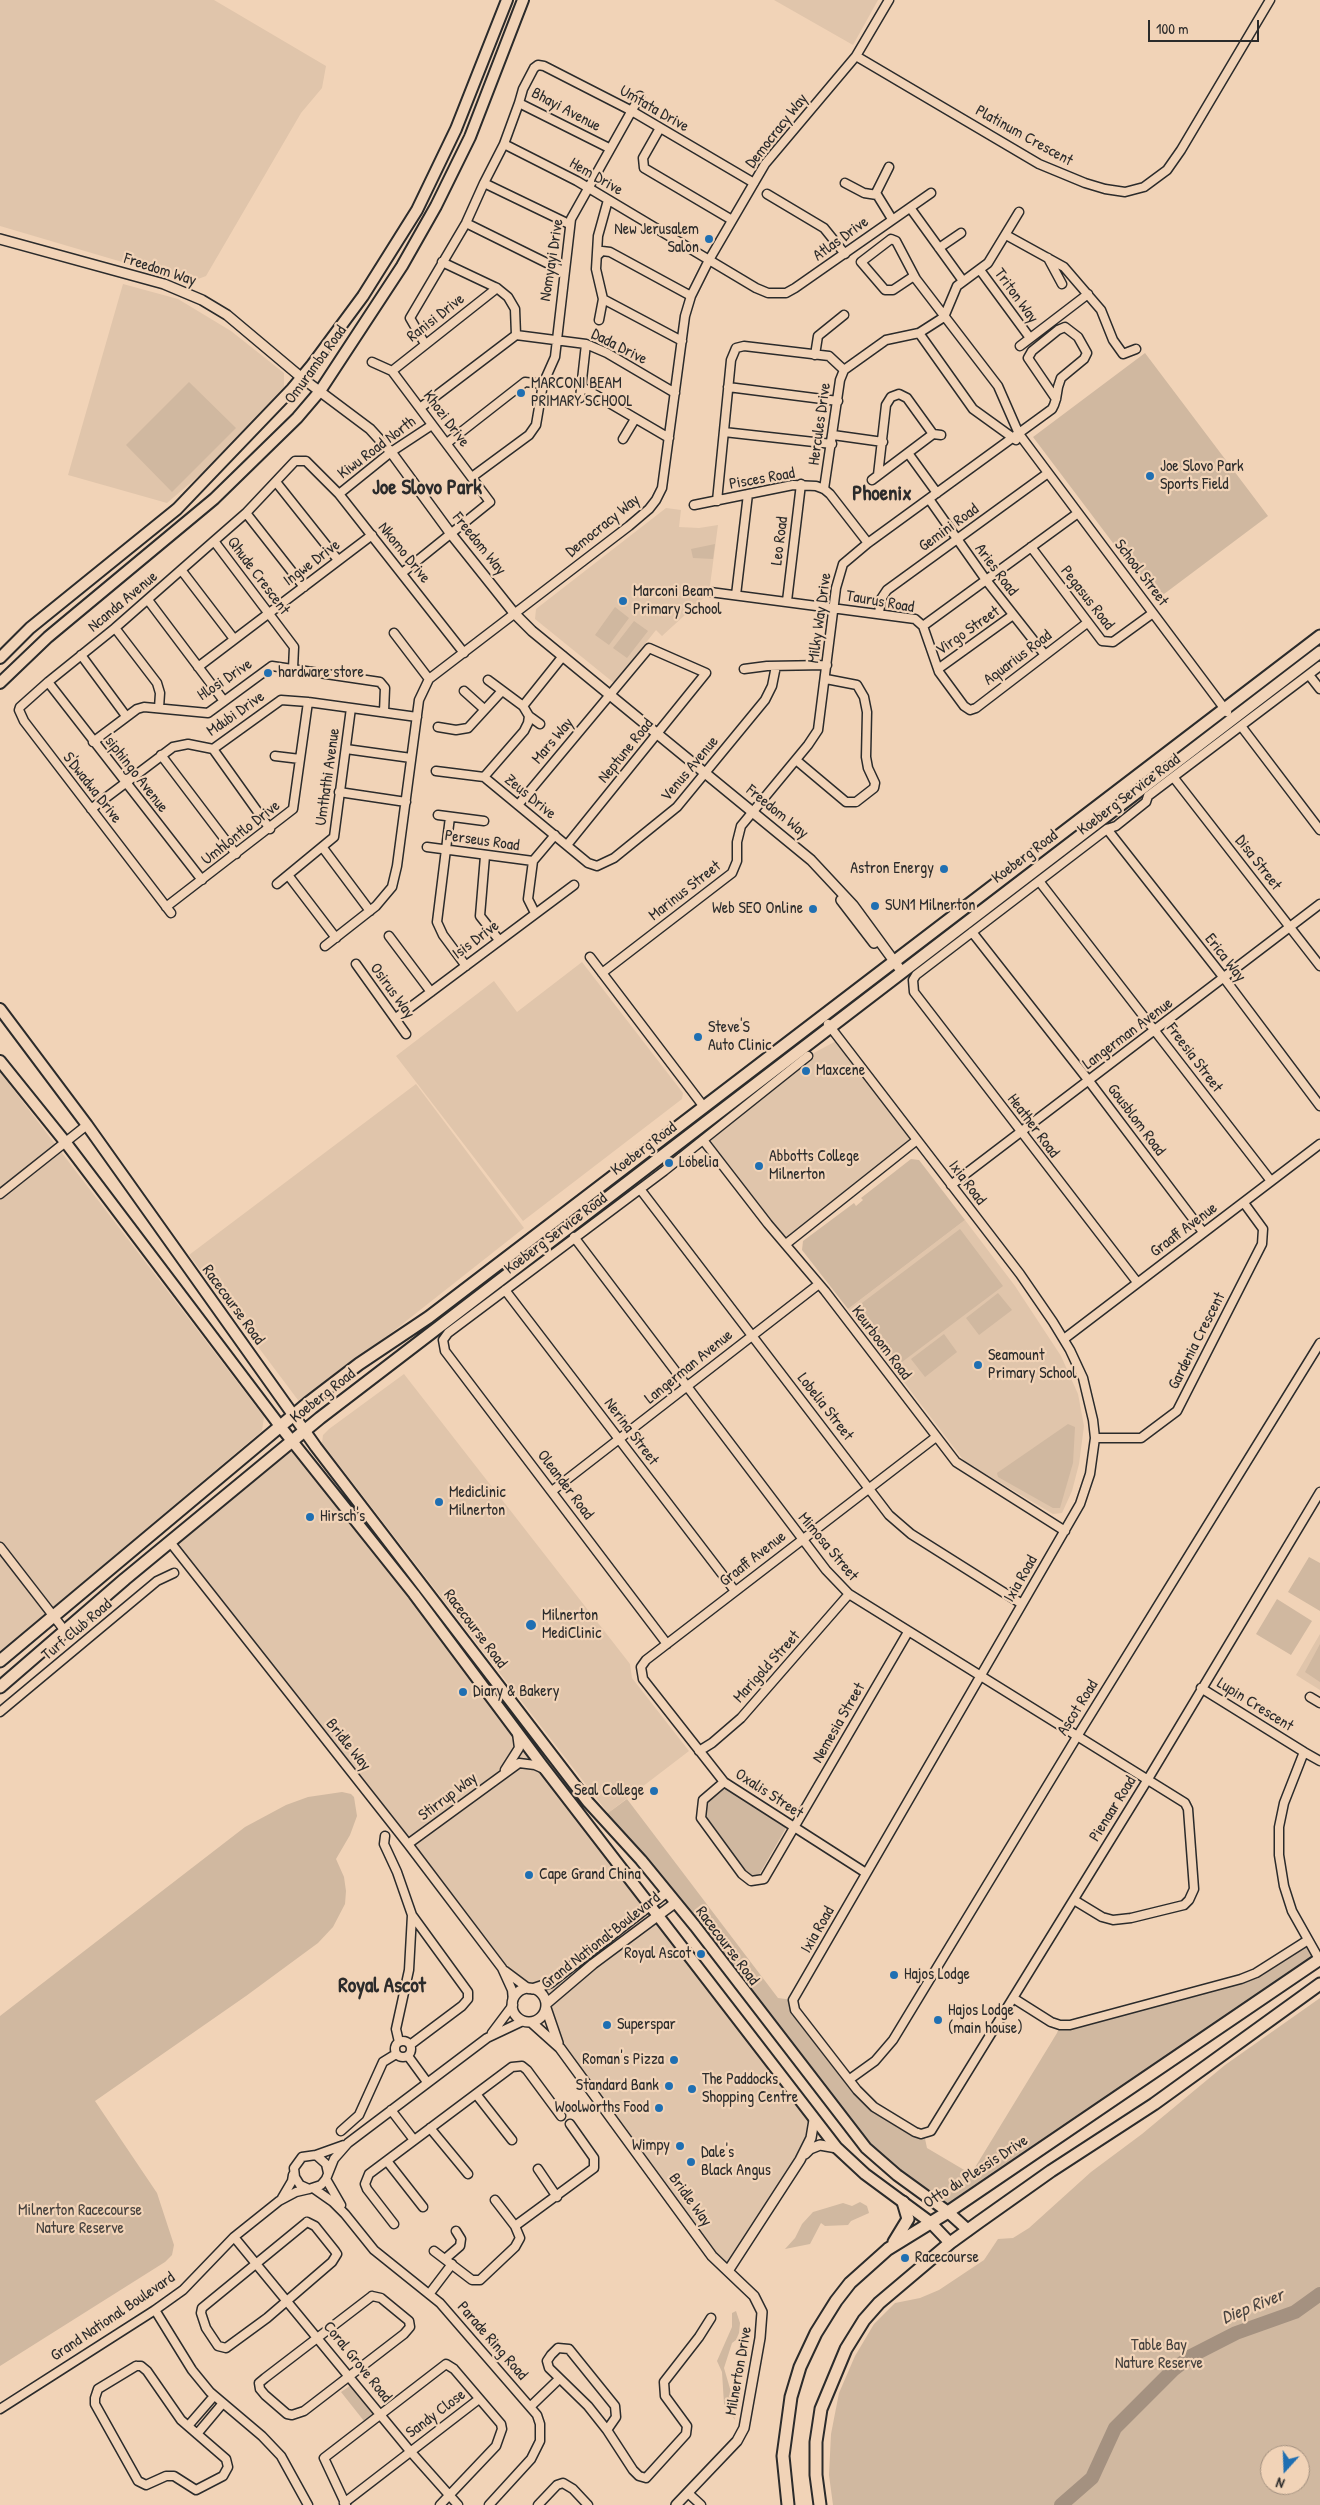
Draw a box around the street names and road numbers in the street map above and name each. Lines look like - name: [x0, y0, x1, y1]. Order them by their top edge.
- street label: Umtata Drive: [616, 81, 692, 137]
- street label: Bhayi Avenue: [528, 84, 604, 136]
- street label: Democracy Way: [742, 90, 812, 172]
- street label: Platinum Crescent: [972, 101, 1076, 171]
- street label: Hem Drive: [566, 154, 626, 200]
- street label: Atlas Drive: [810, 212, 872, 266]
- street label: Nomyayi Drive: [536, 217, 568, 303]
- street label: Freedom Way: [121, 249, 199, 291]
- street label: Triton Way: [990, 265, 1042, 327]
- street label: Ranisi Drive: [403, 290, 469, 346]
- street label: Omuramba Road: [281, 322, 351, 408]
- street label: Dada Drive: [588, 325, 650, 369]
- street label: Hercules Drive: [805, 381, 835, 467]
- street label: Khozi Drive: [419, 387, 473, 451]
- street label: Kiwu Road North: [334, 412, 420, 484]
- street label: Pisces Road: [728, 464, 796, 494]
- street label: Democracy Way: [562, 490, 644, 562]
- street label: Gemini Road: [915, 500, 983, 556]
- street label: Freedom Way: [448, 509, 510, 579]
- street label: Leo Road: [768, 516, 792, 566]
- street label: Nkomo Drive: [374, 519, 434, 587]
- street label: Qhude Crescent: [222, 533, 294, 619]
- street label: Ingwe Drive: [280, 536, 344, 590]
- street label: School Street: [1110, 536, 1172, 610]
- street label: Aries Road: [970, 540, 1022, 600]
- street label: Pegasus Road: [1056, 562, 1118, 634]
- street label: Ncanda Avenue: [84, 567, 162, 637]
- street label: Milky Way Drive: [804, 572, 836, 664]
- street label: Taurus Road: [844, 587, 916, 617]
- street label: Virgo Street: [932, 602, 1004, 660]
- street label: Aquarius Road: [980, 626, 1056, 690]
- street label: Hlosi Drive: [194, 655, 256, 705]
- street label: Mdubi Drive: [203, 687, 269, 741]
- street label: Mars Way: [528, 714, 578, 768]
- street label: Neptune Road: [594, 715, 658, 787]
- street label: Umthathi Avenue: [312, 727, 344, 827]
- street label: Isiphingo Avenue: [98, 729, 172, 817]
- street label: Venus Avenue: [657, 732, 723, 806]
- street label: S'Dwadwa Drive: [58, 749, 126, 827]
- street label: Koeberg Service Road: [1074, 750, 1184, 840]
- street label: Zeus Drive: [500, 770, 560, 824]
- street label: Freedom Way: [742, 781, 812, 843]
- street label: Umhlontlo Drive: [198, 796, 284, 870]
- street label: Perseus Road: [443, 826, 521, 856]
- street label: Koeberg Road: [988, 826, 1062, 888]
- street label: Disa Street: [1231, 832, 1285, 894]
- street label: Marinus Street: [645, 857, 725, 925]
- street label: Isis Drive: [449, 916, 503, 964]
- street label: Erica Way: [1200, 930, 1250, 986]
- street label: Osirus Way: [365, 959, 419, 1023]
- street label: Langerman Avenue: [1079, 994, 1177, 1074]
- street label: Freesia Street: [1162, 1020, 1226, 1096]
- street label: Gousblom Road: [1103, 1080, 1169, 1160]
- street label: Heather Road: [1003, 1090, 1063, 1162]
- street label: Koeberg Road: [607, 1118, 681, 1180]
- street label: Ixia Road: [944, 1157, 990, 1209]
- street label: Koeberg Service Road: [501, 1189, 611, 1279]
- street label: Graaff Avenue: [1147, 1199, 1221, 1261]
- street label: Racecourse Road: [198, 1261, 268, 1349]
- street label: Gardenia Crescent: [1164, 1289, 1230, 1393]
- street label: Keurboom Road: [847, 1302, 915, 1384]
- street label: Langerman Avenue: [641, 1326, 737, 1408]
- street label: Koeberg Road: [287, 1365, 359, 1427]
- street label: Lobelia Street: [793, 1369, 857, 1445]
- street label: Nerina Street: [600, 1395, 662, 1469]
- street label: Oleander Road: [533, 1447, 597, 1523]
- street label: Mimosa Street: [794, 1509, 862, 1585]
- street label: Graaff Avenue: [716, 1527, 790, 1591]
- street label: Ixia Road: [1000, 1552, 1042, 1606]
- street label: Racecourse Road: [439, 1586, 511, 1672]
- street label: Turf Club Road: [38, 1595, 116, 1665]
- street label: Marigold Street: [730, 1627, 804, 1707]
- street label: Lupin Crescent: [1213, 1674, 1297, 1736]
- street label: Ascot Road: [1053, 1677, 1103, 1739]
- street label: Nemesia Street: [808, 1680, 870, 1766]
- street label: Bridle Way: [321, 1715, 375, 1775]
- street label: Oxalis Street: [731, 1765, 807, 1823]
- street label: Stirrup Way: [415, 1769, 481, 1825]
- street label: Pienaar Road: [1085, 1773, 1141, 1845]
- street label: Grand National Boulevard: [538, 1889, 664, 1993]
- street label: Racecourse Road: [691, 1903, 763, 1989]
- street label: Ixia Road: [797, 1903, 839, 1957]
- street label: Otto du Plessis Drive: [920, 2131, 1032, 2213]
- street label: Bridle Way: [664, 2170, 716, 2230]
- street label: Grand National Boulevard: [47, 2268, 179, 2366]
- street label: Parade Ring Road: [453, 2298, 531, 2384]
- street label: Coral Grove Road: [319, 2318, 395, 2406]
- street label: Milnerton Drive: [722, 2325, 756, 2417]
- street label: Sandy Close: [402, 2385, 470, 2443]

